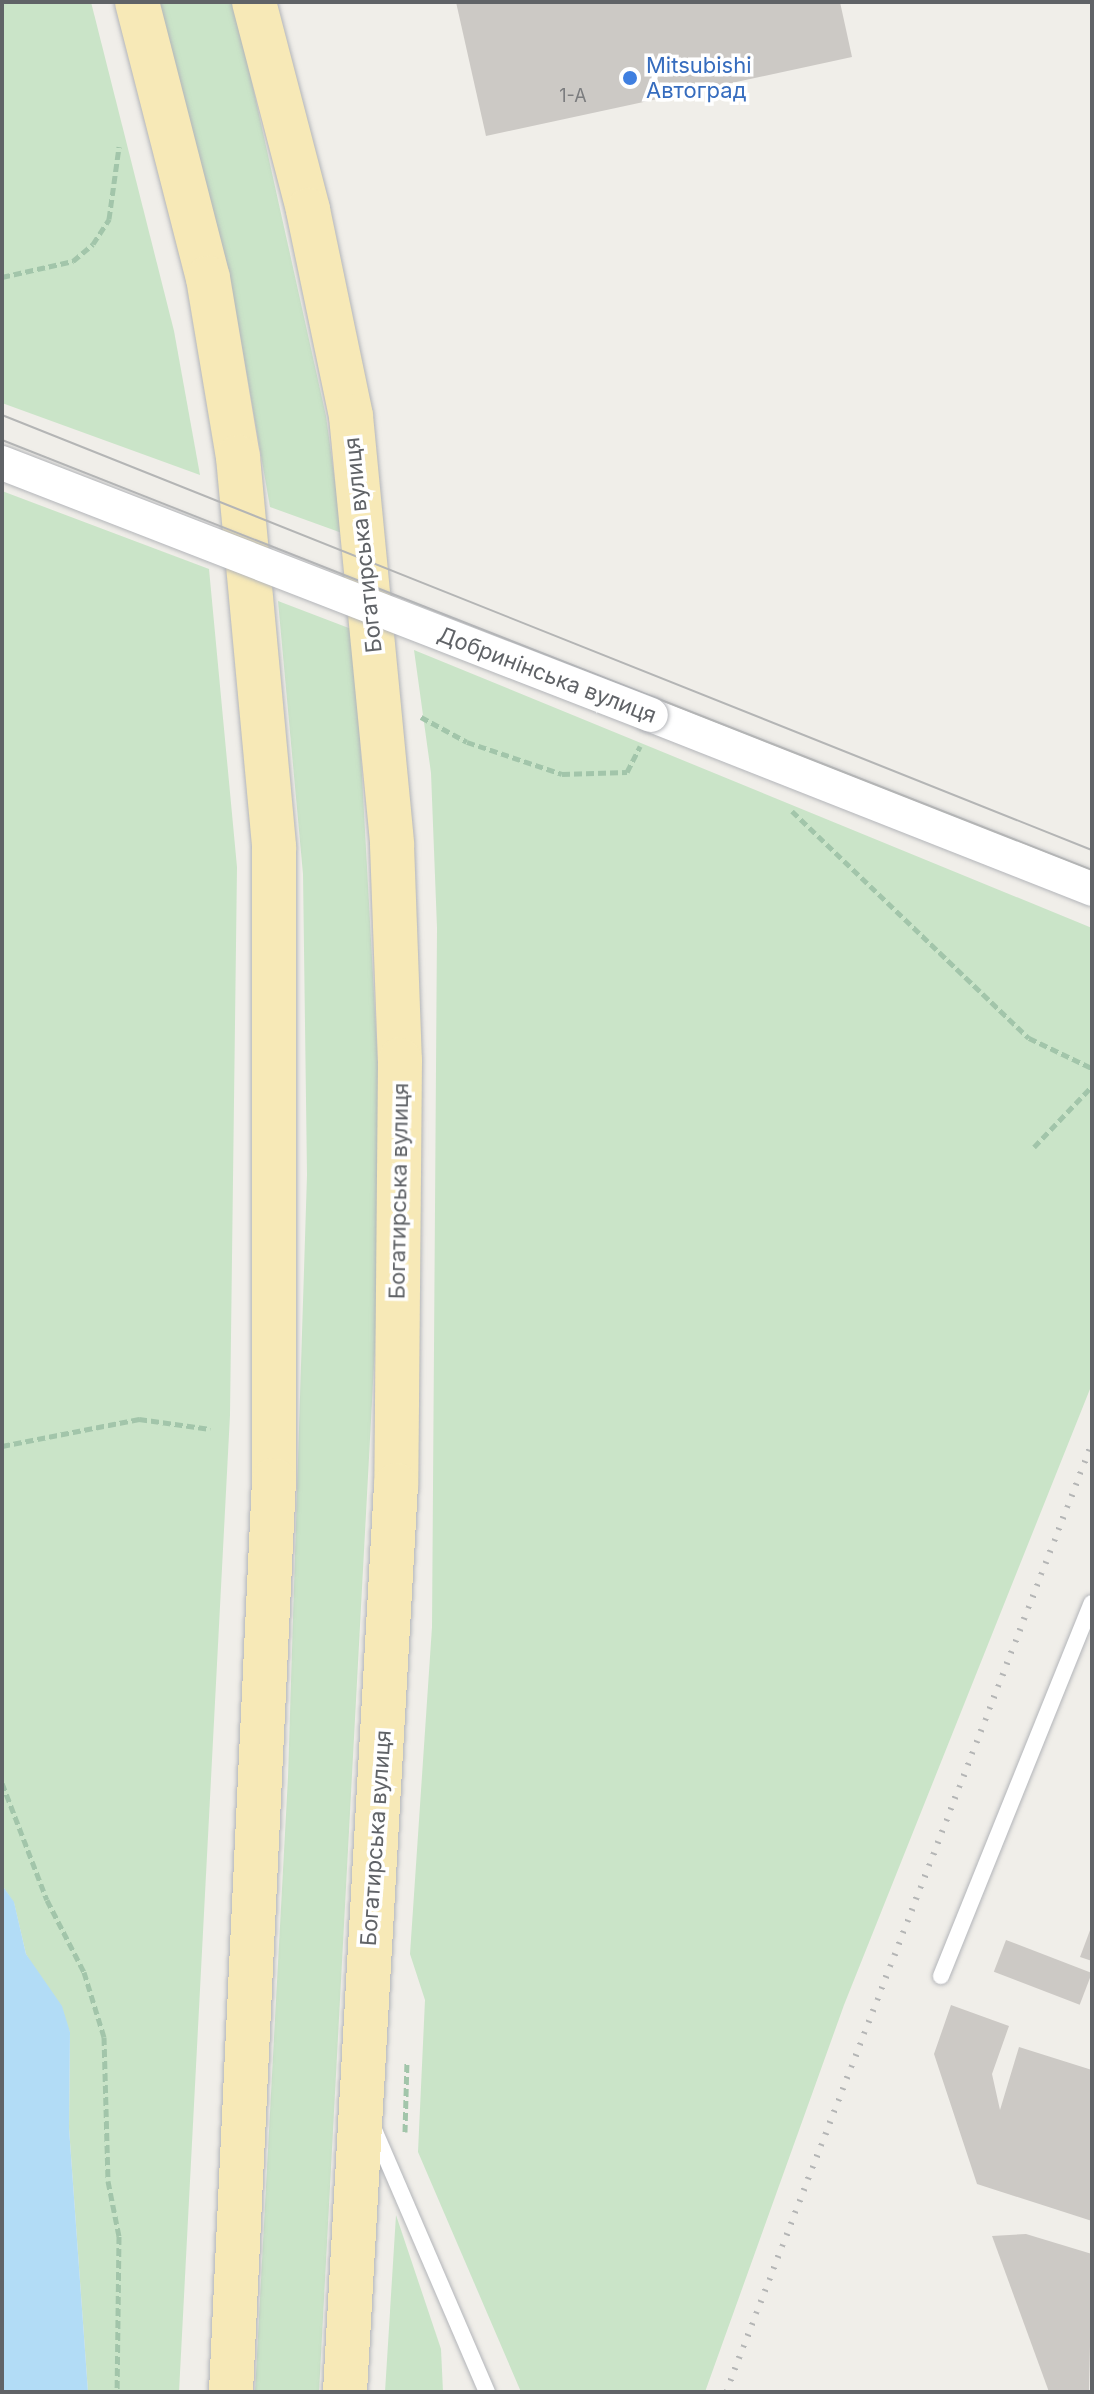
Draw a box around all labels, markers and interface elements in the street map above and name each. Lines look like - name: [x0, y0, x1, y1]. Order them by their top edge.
- place label: Mitsubishi Автоград: [646, 52, 752, 104]
- marker: Mitsubishi Автоград: [621, 69, 639, 87]
- house number: 1-А: [559, 85, 587, 107]
- street label: Богатирська вулиця: [339, 436, 387, 654]
- street label: Добринінська вулиця: [434, 621, 660, 729]
- street label: Богатирська вулиця: [384, 1083, 414, 1299]
- street label: Богатирська вулиця: [355, 1729, 397, 1947]

